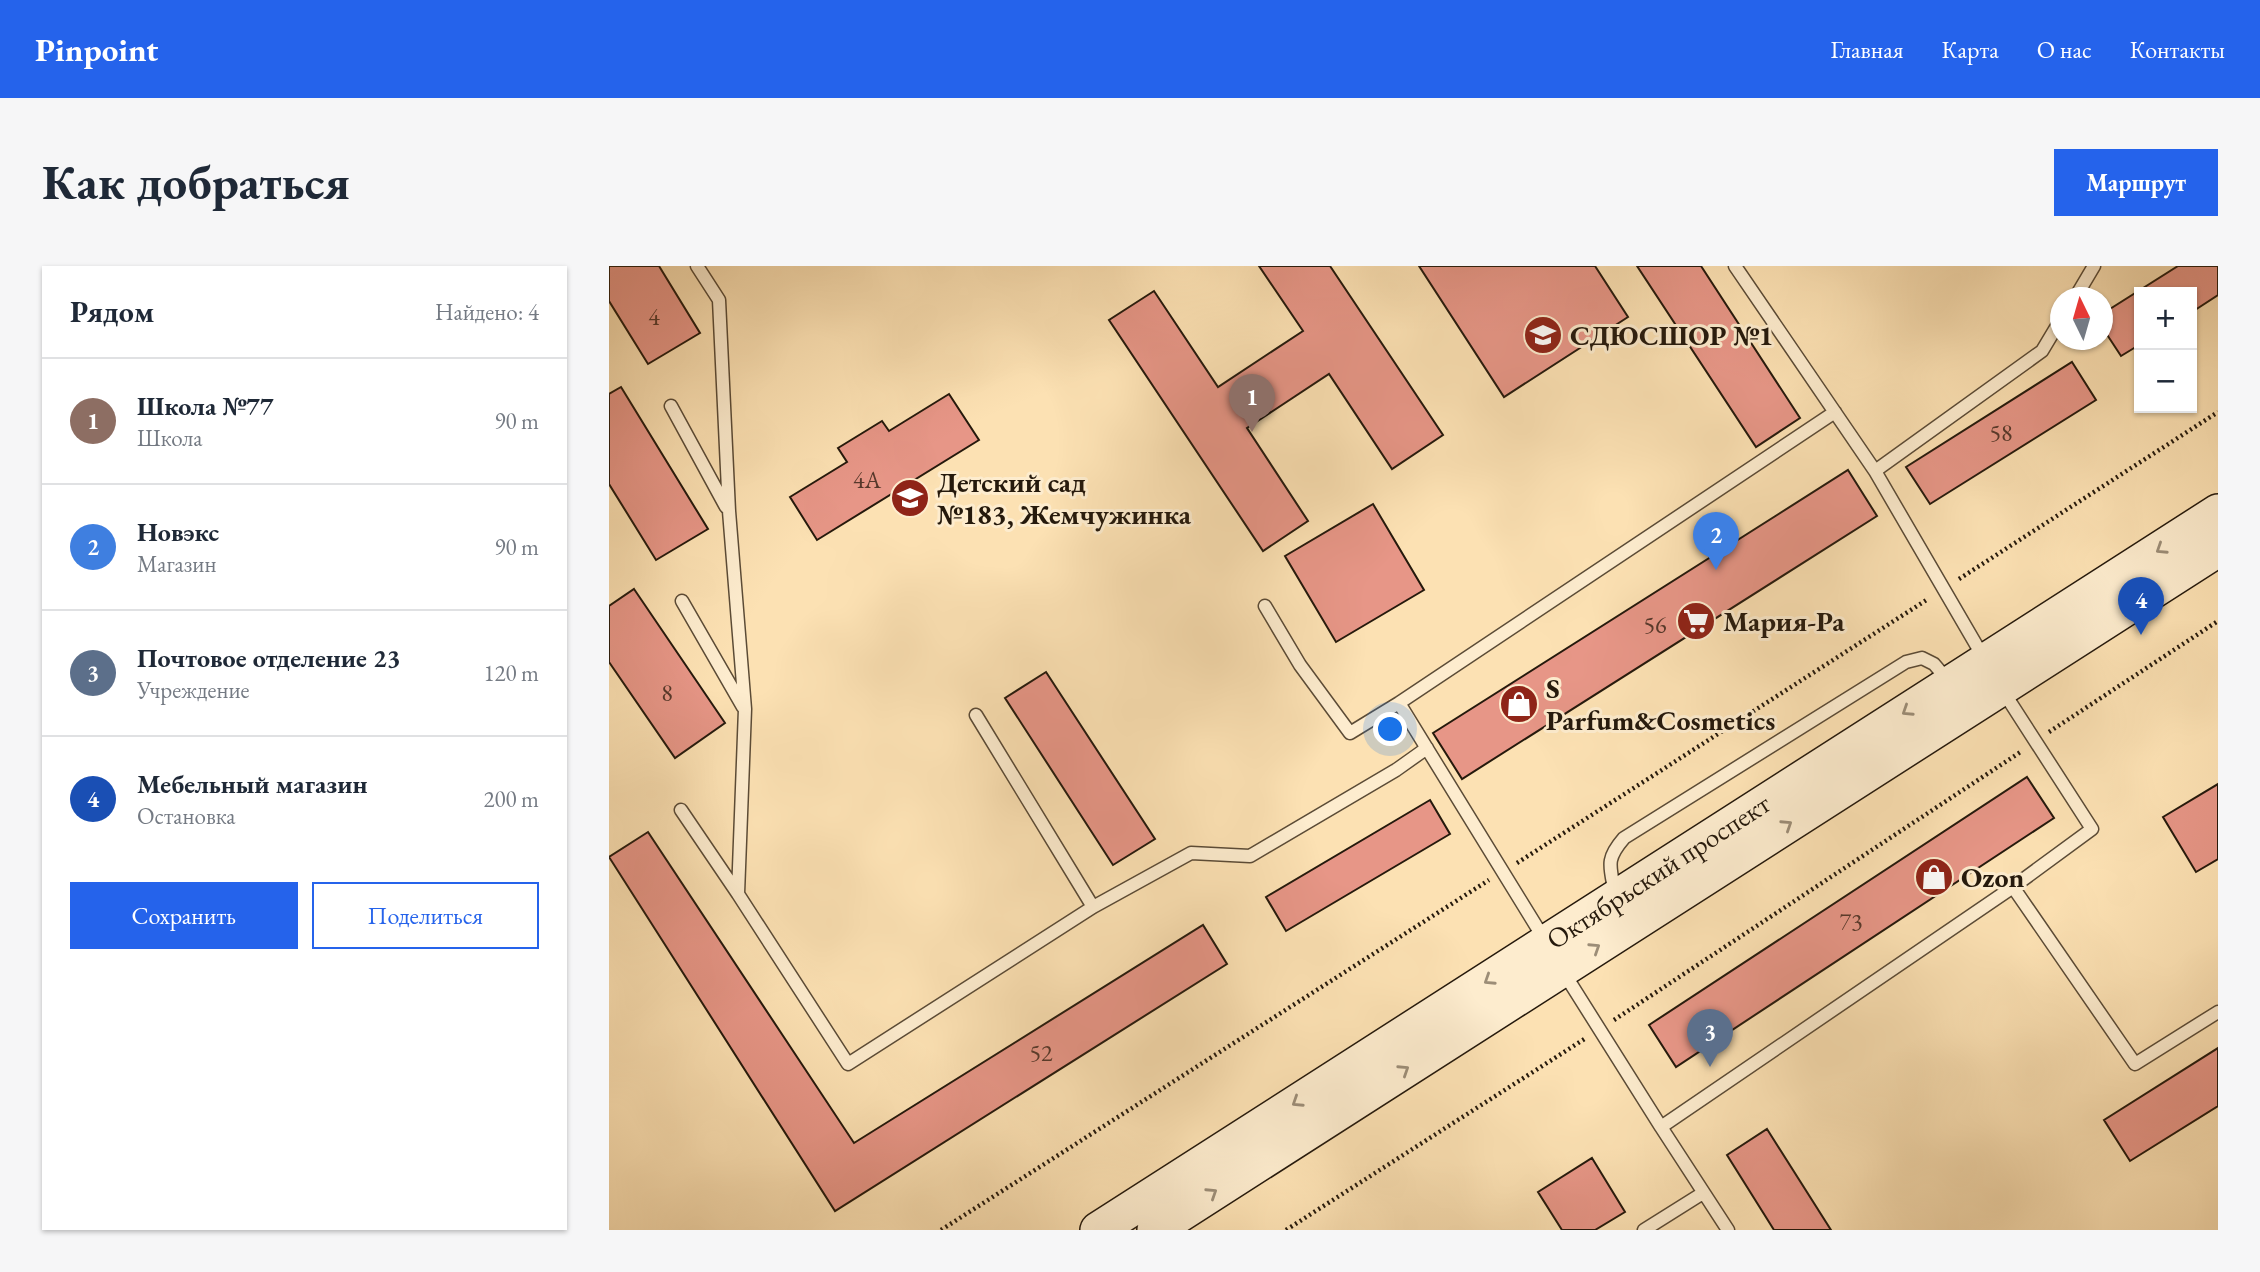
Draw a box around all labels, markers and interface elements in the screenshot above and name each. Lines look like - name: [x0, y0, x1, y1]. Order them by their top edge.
- text: Pinpoint: [35, 28, 158, 71]
- text: Главная: [1830, 34, 1904, 65]
- text: Карта: [1942, 34, 1999, 65]
- text: О нас: [2037, 34, 2092, 65]
- text: Контакты: [2130, 34, 2225, 65]
- button: Маршрут: [2054, 149, 2218, 216]
- text: Как добраться: [42, 150, 350, 214]
- north arrow: [2050, 287, 2113, 350]
- map controls: [2134, 287, 2197, 413]
- button: +: [2134, 287, 2197, 350]
- text: Рядом: [70, 292, 154, 331]
- text: Найдено: 4: [435, 297, 539, 327]
- house number: 4: [648, 301, 660, 332]
- school or university icon: СДЮСШОР №1: [1522, 314, 1564, 356]
- place label: СДЮСШОР №1: [1570, 317, 1773, 353]
- button: −: [2134, 350, 2197, 413]
- pin: 1: [1229, 374, 1275, 432]
- text: Школа №77: [137, 389, 273, 423]
- text: 1: [87, 406, 99, 436]
- text: 90 m: [494, 406, 539, 436]
- house number: 58: [1989, 417, 2013, 448]
- text: Школа: [137, 423, 202, 453]
- house number: 4А: [853, 464, 881, 495]
- place label: Детский сад №183, Жемчужинка: [937, 464, 1192, 532]
- school or university icon: Детский сад №183, Жемчужинка: [889, 477, 931, 519]
- pin: 2: [1693, 512, 1739, 570]
- text: Новэкс: [137, 515, 219, 549]
- text: 2: [87, 532, 99, 562]
- text: 90 m: [494, 532, 539, 562]
- one-way arrow: [2155, 540, 2168, 553]
- text: Магазин: [137, 549, 216, 579]
- pin: 4: [2118, 577, 2164, 635]
- supermarket icon: Мария-Ра: [1675, 600, 1717, 642]
- place label: Мария-Ра: [1723, 603, 1845, 639]
- house number: 56: [1643, 609, 1667, 640]
- text: Почтовое отделение 23: [137, 641, 401, 675]
- text: 3: [87, 658, 99, 688]
- text: 120 m: [483, 658, 539, 688]
- place label: S Parfum&Cosmetics: [1546, 670, 1775, 738]
- text: Учреждение: [137, 675, 250, 705]
- house number: 8: [661, 677, 673, 708]
- shop icon: S Parfum&Cosmetics: [1498, 683, 1540, 725]
- one-way arrow: [1902, 703, 1915, 715]
- your location: [1373, 712, 1407, 746]
- text: Мебельный магазин: [137, 767, 368, 801]
- text: 4: [87, 784, 99, 814]
- text: 200 m: [483, 784, 539, 814]
- street label: Октябрьский проспект: [1539, 785, 1777, 957]
- text: Остановка: [137, 801, 235, 831]
- one-way arrow: [1779, 820, 1792, 833]
- shop icon: Ozon: [1913, 856, 1955, 898]
- place label: Ozon: [1961, 859, 2025, 895]
- button: Сохранить: [70, 882, 298, 949]
- button: Поделиться: [312, 882, 539, 949]
- house number: 73: [1839, 906, 1863, 937]
- one-way arrow: [1588, 943, 1601, 956]
- one-way arrow: [1483, 971, 1496, 984]
- pin: 3: [1687, 1009, 1733, 1067]
- house number: 52: [1029, 1037, 1053, 1068]
- one-way arrow: [1396, 1066, 1409, 1079]
- one-way arrow: [1292, 1094, 1305, 1107]
- one-way arrow: [1204, 1189, 1217, 1202]

